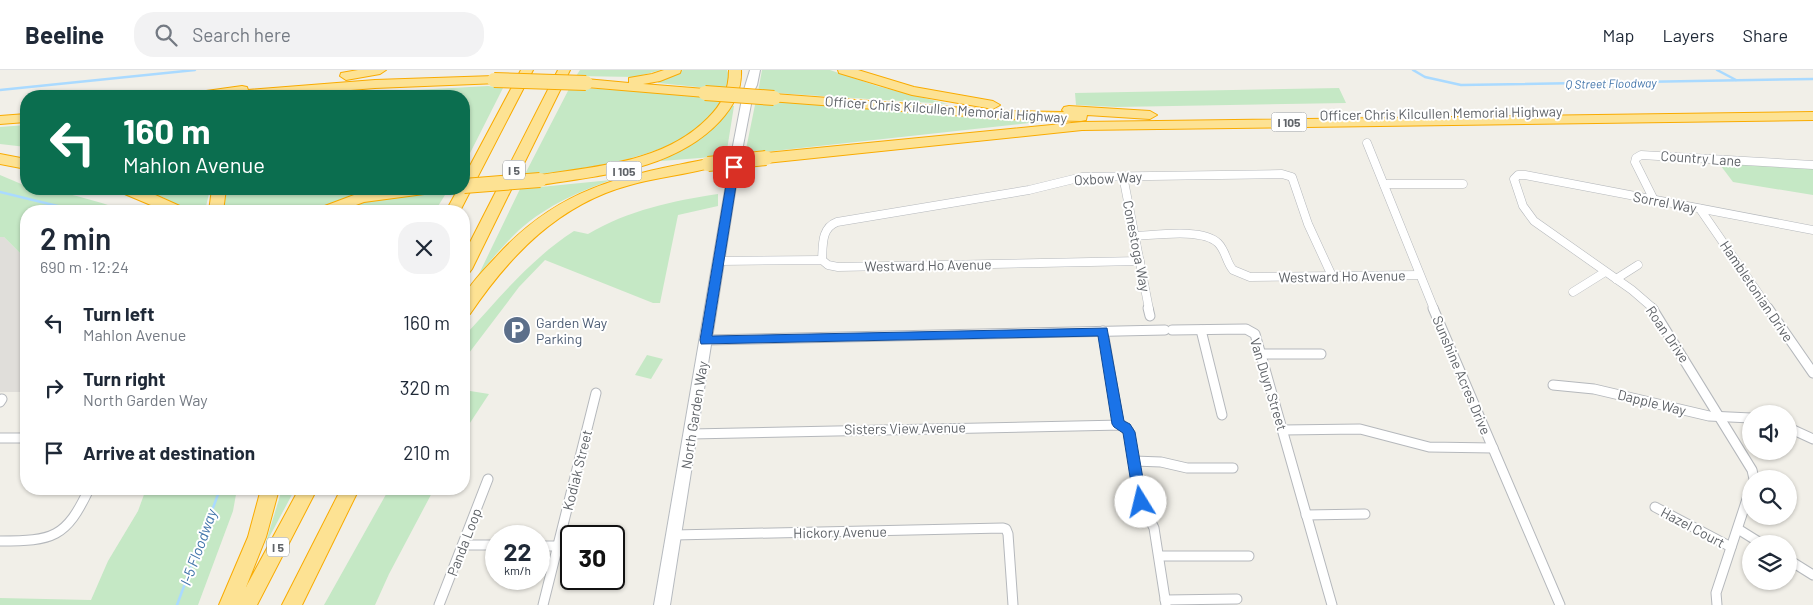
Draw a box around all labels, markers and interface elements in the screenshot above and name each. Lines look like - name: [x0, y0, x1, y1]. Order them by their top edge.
- search box: [134, 12, 484, 57]
- text: Beeline: [25, 20, 104, 49]
- icon: search: [152, 21, 180, 49]
- text: Search here: [192, 23, 291, 46]
- text: Map: [1602, 24, 1634, 46]
- text: Layers: [1662, 24, 1715, 46]
- text: Share: [1743, 24, 1788, 46]
- water label: Q Street Floodway: [1565, 75, 1657, 91]
- street label: Officer Chris Kilcullen Memorial Highway: [824, 92, 1068, 126]
- street label: Officer Chris Kilcullen Memorial Highway: [1320, 102, 1563, 124]
- text: 160 m: [123, 109, 210, 151]
- icon: left: [40, 110, 105, 175]
- road number: I 105: [1272, 112, 1306, 132]
- pin: [713, 146, 755, 188]
- street label: Country Lane: [1660, 147, 1742, 169]
- text: Mahlon Avenue: [123, 151, 265, 177]
- icon: arrive: [720, 153, 748, 181]
- road number: I 5: [503, 160, 525, 180]
- road number: I 105: [606, 162, 642, 180]
- street label: Oxbow Way: [1073, 168, 1143, 188]
- street label: Sorrel Way: [1632, 187, 1699, 217]
- street label: Conestoga Way: [1120, 199, 1154, 294]
- text: 2 min: [40, 220, 111, 256]
- button: close: [398, 222, 450, 274]
- street label: Hambletonian Drive: [1717, 237, 1797, 345]
- street label: Westward Ho Avenue: [864, 255, 992, 275]
- text: 690 m · 12:24: [40, 257, 129, 276]
- street label: Westward Ho Avenue: [1278, 266, 1406, 286]
- text: Turn left: [83, 302, 154, 325]
- street label: Roan Drive: [1643, 302, 1693, 366]
- icon: left: [40, 309, 68, 337]
- text: 160 m: [403, 311, 450, 334]
- street label: Sunshine Acres Drive: [1429, 313, 1495, 437]
- place label: Garden Way Parking: [536, 314, 608, 347]
- parking icon: Garden Way Parking: [502, 315, 532, 345]
- text: Mahlon Avenue: [83, 325, 186, 344]
- street label: Van Duyn Street: [1247, 336, 1291, 432]
- street label: North Garden Way: [677, 359, 711, 470]
- text: Turn right: [83, 367, 165, 390]
- icon: right: [40, 374, 68, 402]
- text: 320 m: [400, 376, 450, 399]
- street label: Dapple Way: [1616, 385, 1688, 419]
- text: North Garden Way: [83, 390, 208, 409]
- map controls: [1742, 405, 1797, 590]
- button: sound: [1742, 405, 1797, 460]
- street label: Sisters View Avenue: [844, 418, 966, 438]
- street label: Kodiak Street: [559, 428, 595, 512]
- icon: arrive: [40, 439, 68, 467]
- text: Arrive at destination: [83, 441, 255, 464]
- text: 210 m: [403, 441, 450, 464]
- button: search: [1742, 470, 1797, 525]
- position arrow: [1114, 475, 1166, 527]
- street label: Hazel Court: [1658, 503, 1728, 551]
- water label: I-5 Floodway: [176, 505, 221, 588]
- street label: Panda Loop: [443, 506, 485, 578]
- street label: Hickory Avenue: [793, 523, 887, 541]
- speed limit sign: 30: [560, 525, 625, 590]
- button: layers: [1742, 535, 1797, 590]
- text: 22: [503, 536, 532, 566]
- road number: I 5: [267, 538, 289, 557]
- text: km/h: [504, 563, 531, 577]

